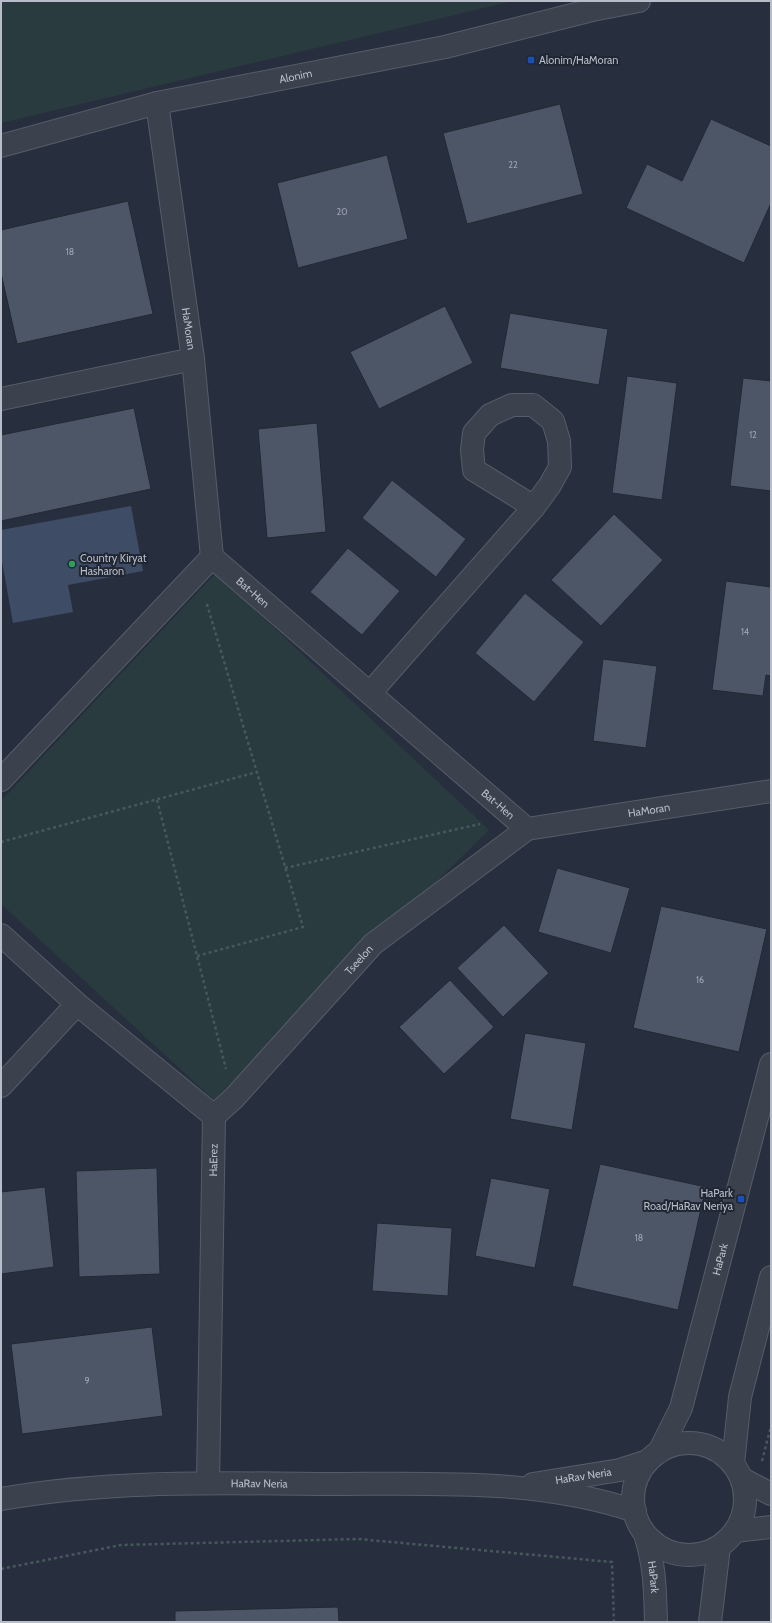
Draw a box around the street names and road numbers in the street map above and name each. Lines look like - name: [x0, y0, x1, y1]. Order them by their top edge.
- street label: Alonim: [278, 66, 314, 86]
- street label: HaMoran: [179, 307, 199, 351]
- street label: Bat-Hen: [233, 574, 272, 611]
- street label: Bat-Hen: [479, 786, 518, 822]
- street label: HaMoran: [627, 800, 671, 820]
- street label: Tseelon: [341, 942, 376, 978]
- street label: HaErez: [206, 1143, 221, 1177]
- street label: HaPark: [709, 1242, 731, 1277]
- street label: HaRav Neria: [554, 1464, 613, 1487]
- street label: HaRav Neria: [231, 1476, 288, 1491]
- street label: HaPark: [645, 1560, 662, 1594]

